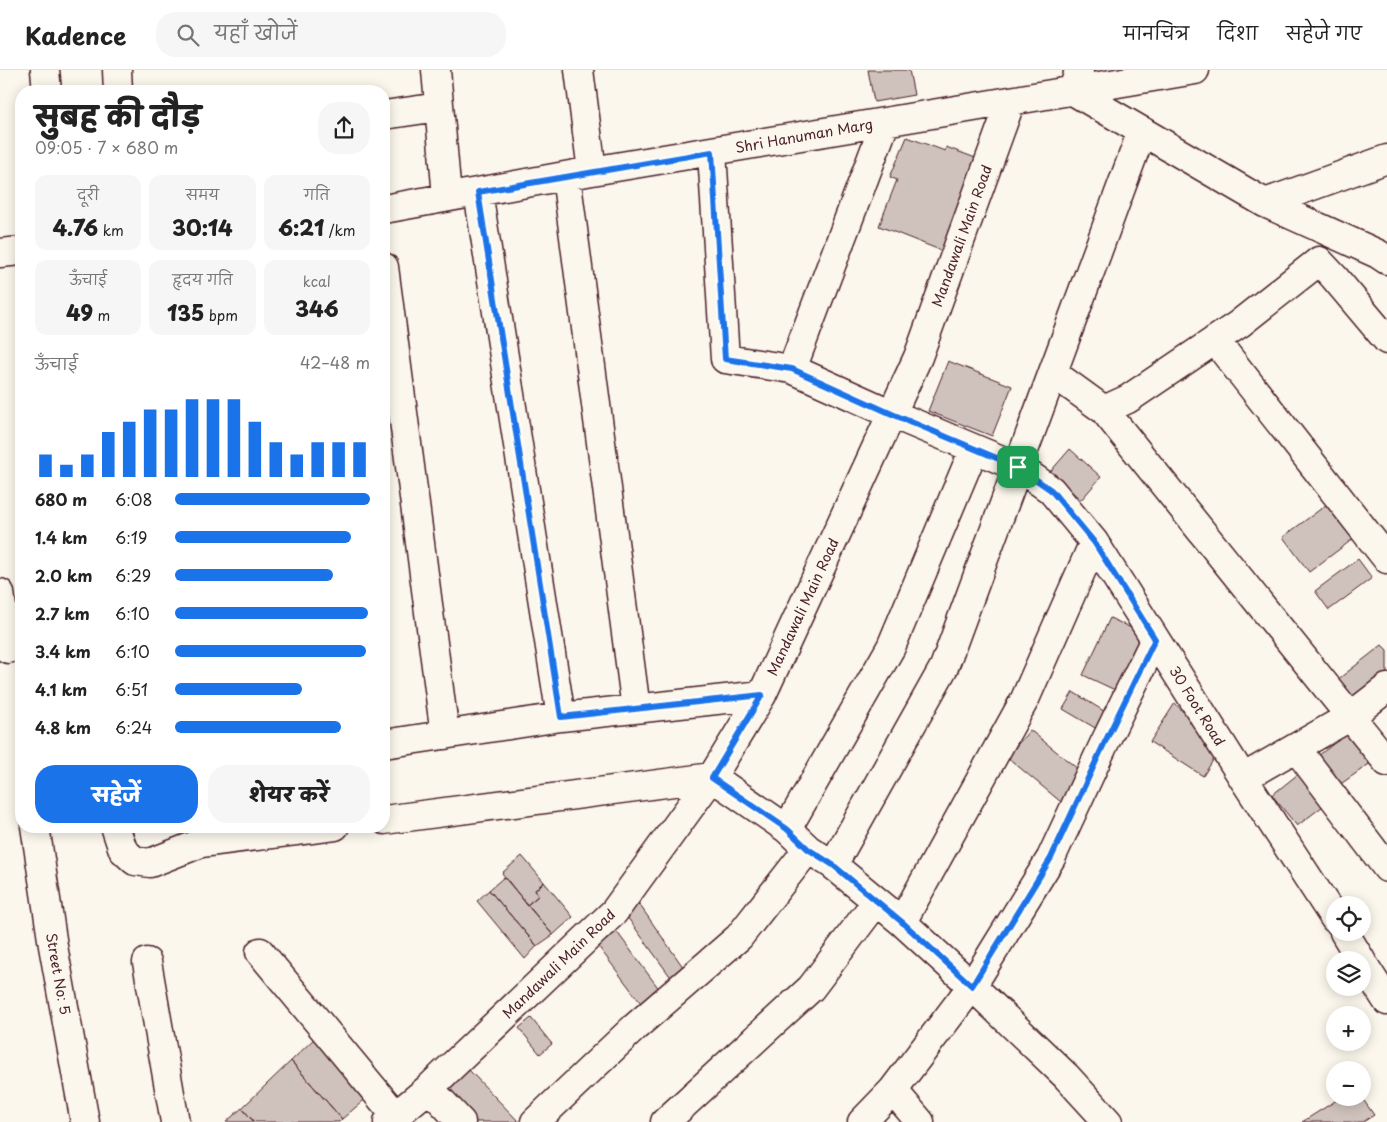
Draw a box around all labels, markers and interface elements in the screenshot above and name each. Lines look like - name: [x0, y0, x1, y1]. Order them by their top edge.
- search box: [156, 12, 506, 57]
- text: Kadence: [25, 17, 126, 53]
- text: यहाँ खोजें: [214, 18, 297, 46]
- text: मानचित्र: [1123, 19, 1189, 46]
- text: दिशा: [1217, 19, 1258, 46]
- text: सहेजे गए: [1286, 19, 1362, 46]
- icon: search: [174, 21, 202, 49]
- text: सुबह की दौड़: [35, 94, 201, 137]
- button: share: [318, 102, 370, 154]
- street label: Shri Hanuman Marg: [733, 113, 874, 158]
- text: 09:05 · 7 × 680 m: [35, 135, 178, 159]
- street label: Mandawali Main Road: [926, 162, 997, 310]
- text: दूरी: [77, 184, 99, 205]
- text: समय: [186, 184, 219, 205]
- text: गति: [304, 184, 330, 205]
- text: 4.76: [53, 211, 98, 243]
- text: 30:14: [172, 211, 233, 243]
- text: 6:21: [278, 211, 324, 243]
- text: km: [98, 220, 124, 241]
- text: /km: [324, 220, 355, 241]
- text: ऊँचाई: [69, 269, 107, 290]
- text: हृदय गति: [172, 269, 233, 290]
- text: kcal: [303, 271, 331, 292]
- text: 346: [295, 292, 338, 324]
- text: 49: [66, 296, 93, 328]
- text: 135: [167, 296, 204, 328]
- text: m: [93, 305, 110, 326]
- text: bpm: [204, 305, 238, 326]
- text: 42–48 m: [300, 350, 370, 374]
- text: ऊँचाई: [35, 351, 78, 375]
- pin: [997, 446, 1039, 488]
- icon: arrive: [1004, 453, 1032, 481]
- text: 680 m: [35, 487, 87, 511]
- text: 6:08: [115, 487, 152, 511]
- text: 1.4 km: [35, 525, 87, 549]
- text: 6:19: [115, 525, 147, 549]
- street label: Mandawali Main Road: [761, 534, 844, 679]
- text: 2.0 km: [35, 563, 92, 587]
- text: 6:29: [115, 563, 151, 587]
- text: 2.7 km: [35, 601, 90, 625]
- text: 6:10: [115, 601, 150, 625]
- text: 3.4 km: [35, 639, 91, 663]
- text: 6:10: [115, 639, 150, 663]
- street label: 30 Foot Road: [1165, 662, 1230, 750]
- text: 4.1 km: [35, 677, 87, 701]
- text: 6:51: [115, 677, 148, 701]
- text: 4.8 km: [35, 715, 91, 739]
- text: 6:24: [115, 715, 152, 739]
- button: सहेजें: [35, 765, 198, 823]
- button: शेयर करें: [208, 765, 370, 823]
- map controls: [1326, 896, 1371, 1106]
- button: locate: [1326, 896, 1371, 941]
- street label: Mandawali Main Road: [497, 904, 620, 1023]
- street label: Street No: 5: [41, 931, 76, 1016]
- button: layers: [1326, 951, 1371, 996]
- button: +: [1326, 1006, 1371, 1051]
- button: −: [1326, 1061, 1371, 1106]

